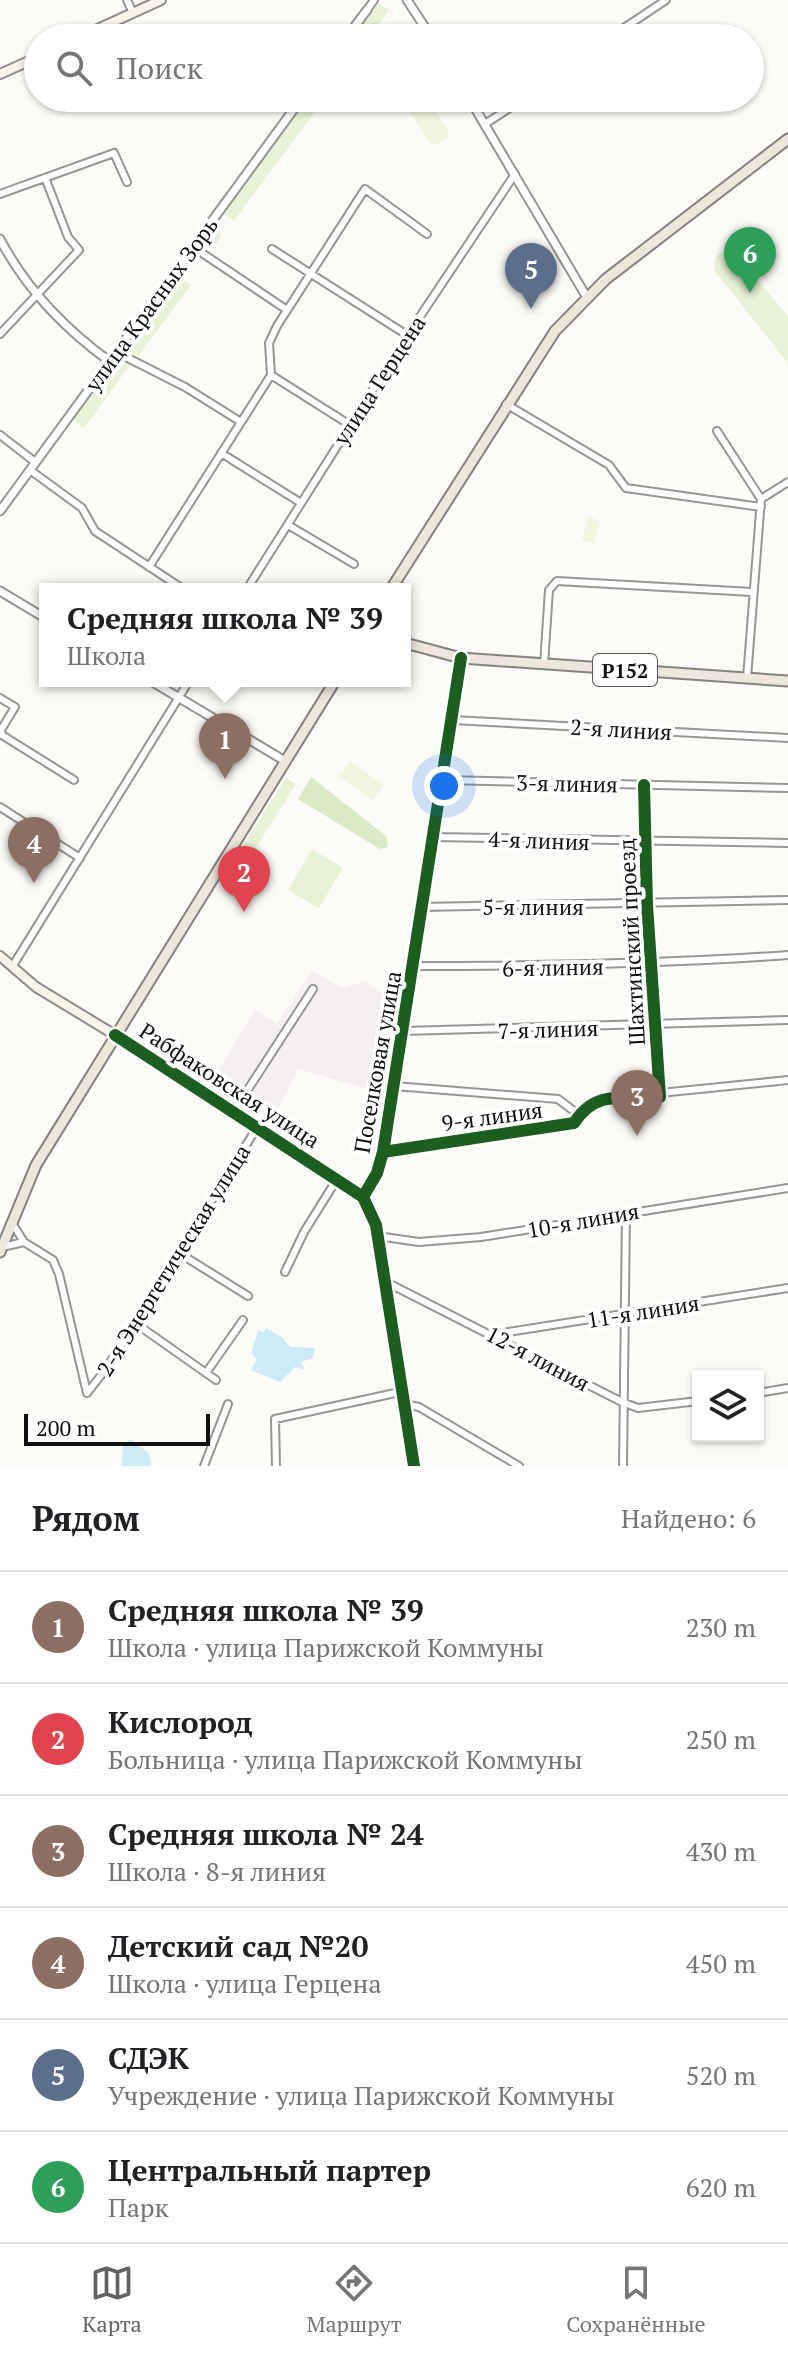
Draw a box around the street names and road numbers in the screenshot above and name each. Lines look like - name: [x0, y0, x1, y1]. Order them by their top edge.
- street label: улица Красных Зорь: [77, 211, 224, 398]
- street label: улица Герцена: [326, 310, 432, 451]
- road number: Р152: [593, 654, 657, 686]
- street label: 2-я линия: [569, 712, 673, 746]
- street label: 3-я линия: [516, 768, 618, 798]
- street label: 4-я линия: [488, 824, 590, 856]
- street label: Шахтинский проезд: [611, 838, 651, 1046]
- street label: 5-я линия: [482, 892, 584, 921]
- street label: 6-я линия: [502, 952, 604, 982]
- street label: Поселковая улица: [347, 969, 407, 1155]
- street label: 7-я линия: [497, 1013, 599, 1045]
- street label: Рабфаковская улица: [134, 1016, 326, 1154]
- street label: 9-я линия: [440, 1095, 544, 1137]
- street label: 2-я Энергетическая улица: [90, 1139, 256, 1381]
- street label: 10-я линия: [525, 1196, 641, 1244]
- street label: 11-я линия: [585, 1288, 701, 1334]
- street label: 12-я линия: [481, 1319, 595, 1397]

